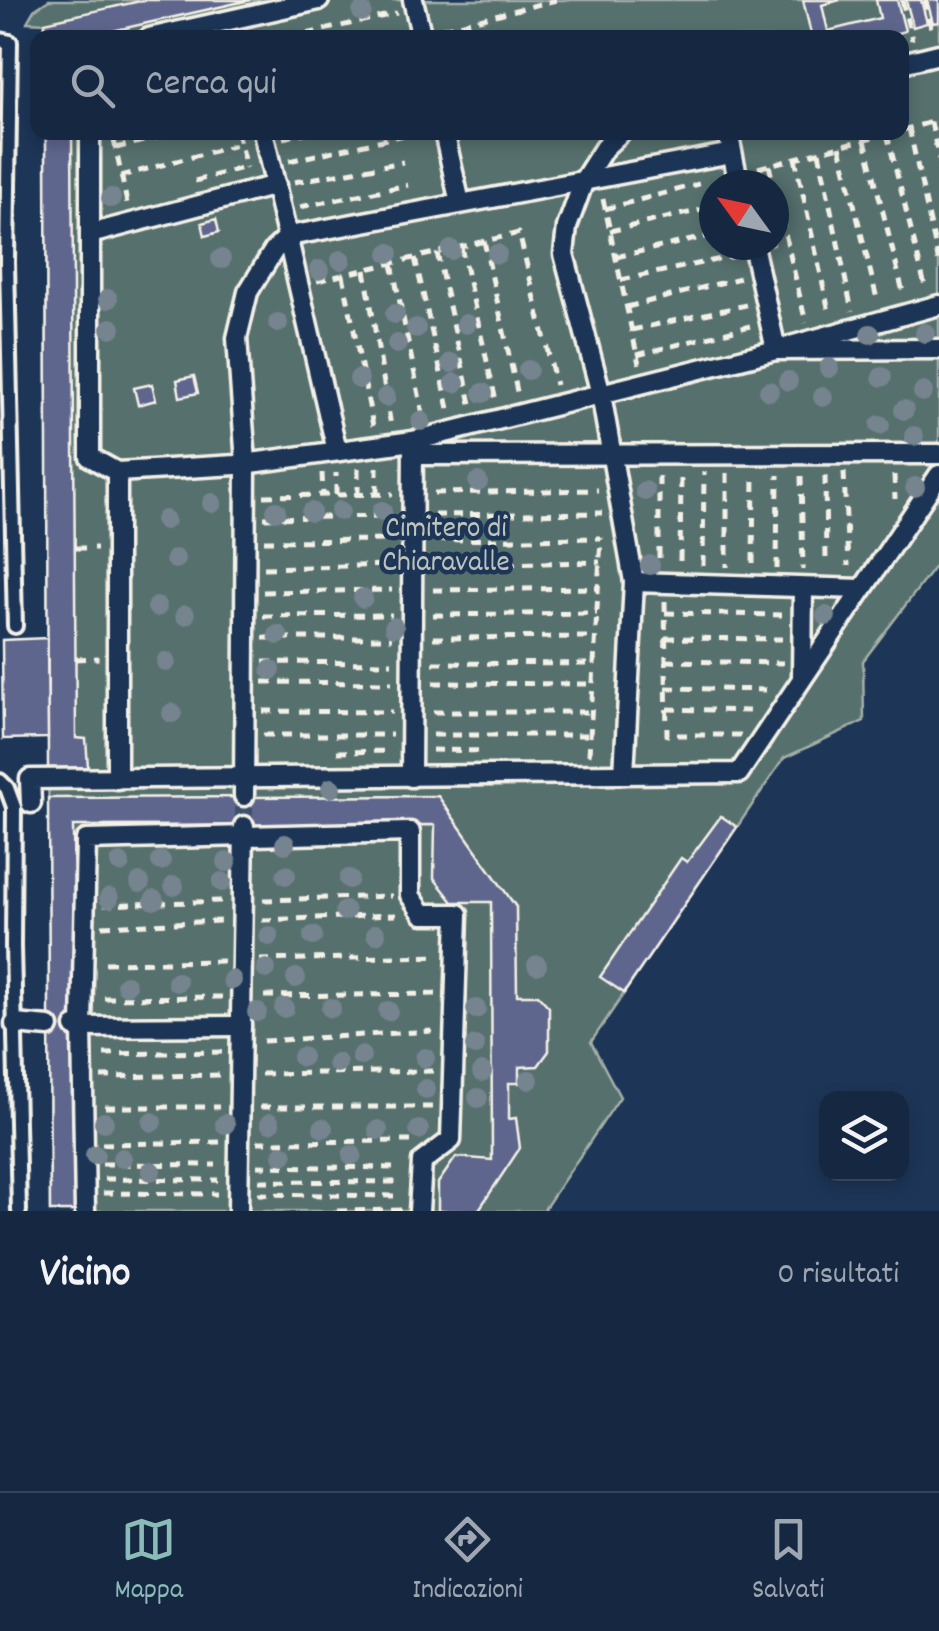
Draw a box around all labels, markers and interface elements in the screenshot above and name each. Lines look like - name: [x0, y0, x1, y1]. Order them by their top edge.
- search box: [30, 30, 909, 140]
- icon: search: [65, 58, 120, 113]
- text: Cerca qui: [145, 58, 277, 113]
- north arrow: [699, 170, 789, 260]
- park label: Cimitero di Chiaravalle: [382, 509, 510, 586]
- map controls: [819, 1091, 909, 1181]
- button: layers: [819, 1091, 909, 1181]
- text: Vicino: [40, 1246, 131, 1306]
- text: 0 risultati: [777, 1253, 899, 1299]
- tab: Mappa: [115, 1512, 183, 1612]
- tab: Indicazioni: [412, 1512, 523, 1612]
- tab: Salvati: [752, 1512, 824, 1612]

